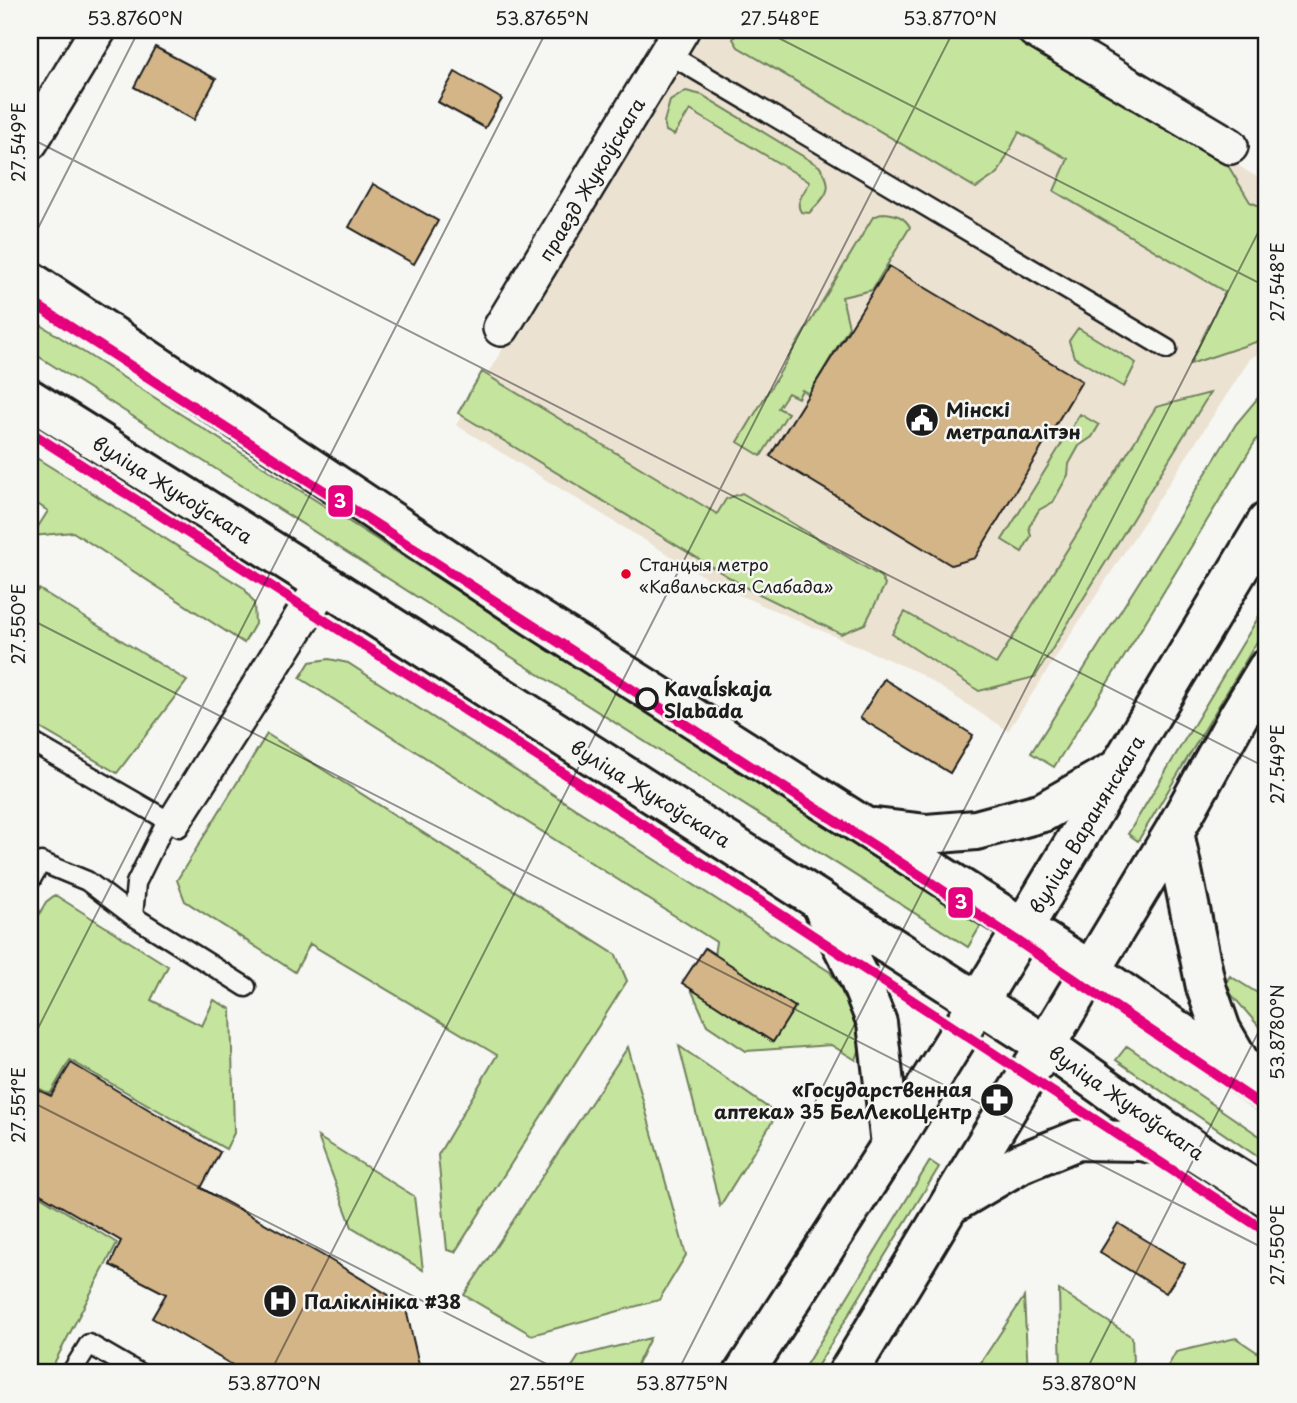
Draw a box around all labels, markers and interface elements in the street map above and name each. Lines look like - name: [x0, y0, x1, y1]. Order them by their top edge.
- text: 53.8760°N: [87, 4, 183, 31]
- text: 53.8765°N: [495, 4, 589, 31]
- text: 27.548°E: [740, 4, 820, 31]
- text: 53.8770°N: [903, 4, 997, 31]
- street label: праезд Жукоўскага: [531, 92, 651, 266]
- text: 27.549°E: [4, 102, 31, 182]
- text: 27.548°E: [1263, 242, 1290, 322]
- place label: Мінскі метрапалітэн: [946, 395, 1081, 445]
- public building icon: Мінскі метрапалітэн: [903, 401, 941, 439]
- street label: вуліца Жукоўскага: [88, 428, 258, 550]
- line badge: 3: [327, 484, 354, 518]
- text: 3: [334, 486, 346, 514]
- place label: Станцыя метро «Кавальская Слабада»: [639, 551, 833, 599]
- marker: Станцыя метро «Кавальская Слабада»: [619, 567, 633, 581]
- text: 27.550°E: [4, 583, 31, 665]
- place label: Kavaĺskaja Slabada: [664, 674, 772, 724]
- marker: Kavaĺskaja Slabada: [636, 688, 658, 710]
- text: 27.549°E: [1263, 724, 1290, 804]
- street label: вуліца Варанянскага: [1022, 729, 1150, 919]
- street label: вуліца Жукоўскага: [566, 732, 736, 854]
- line badge: 3: [947, 886, 974, 919]
- text: 3: [955, 887, 967, 915]
- text: 53.8780°N: [1263, 984, 1290, 1080]
- street label: вуліца Жукоўскага: [1044, 1038, 1210, 1166]
- text: 27.551°E: [4, 1067, 31, 1143]
- place label: «Государственная аптека» 35 БелЛекоЦентр: [714, 1075, 972, 1125]
- pharmacy icon: «Государственная аптека» 35 БелЛекоЦентр: [978, 1081, 1016, 1119]
- text: 27.550°E: [1263, 1204, 1290, 1286]
- hospital icon: Паліклініка #38: [261, 1282, 299, 1320]
- place label: Паліклініка #38: [304, 1287, 461, 1315]
- text: 53.8770°N: [227, 1369, 321, 1396]
- text: 27.551°E: [509, 1369, 585, 1396]
- text: 53.8775°N: [636, 1369, 728, 1396]
- text: 53.8780°N: [1041, 1369, 1137, 1396]

